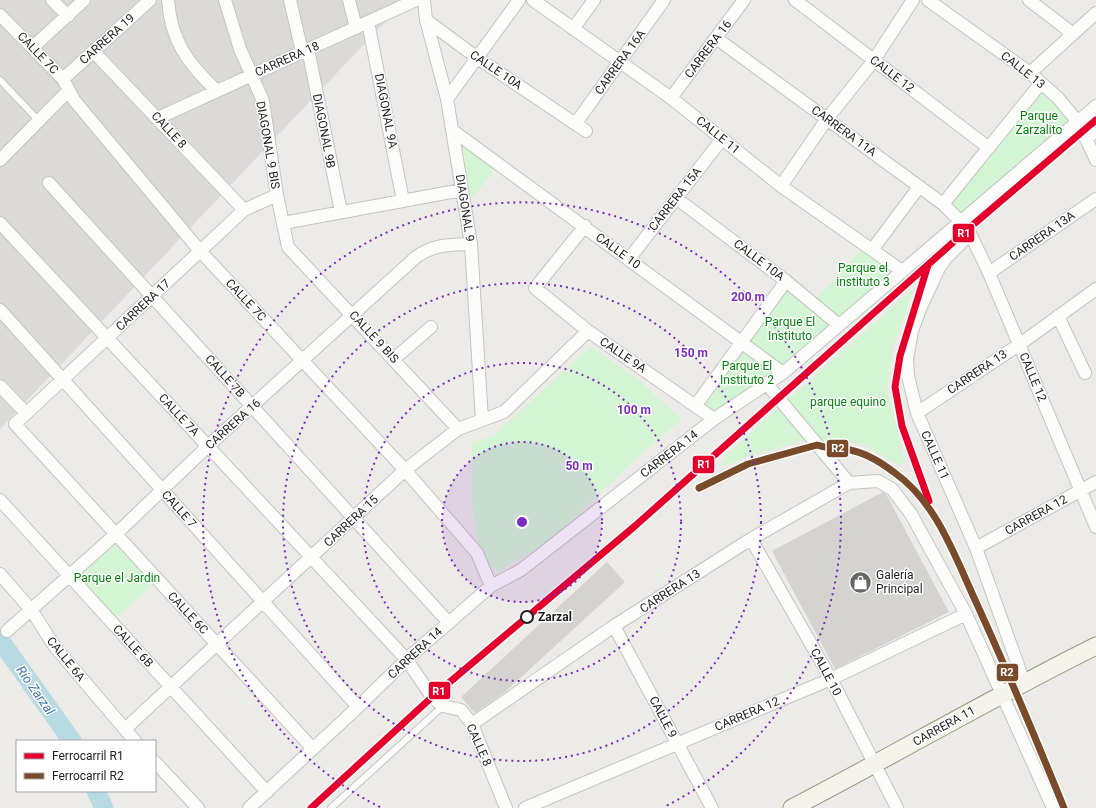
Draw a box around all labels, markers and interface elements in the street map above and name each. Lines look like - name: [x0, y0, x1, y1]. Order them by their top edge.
- street label: CARRERA 19: [77, 11, 137, 67]
- street label: CARRERA 16: [682, 17, 734, 81]
- street label: CARRERA 16A: [592, 27, 648, 97]
- street label: CALLE 7C: [15, 29, 62, 77]
- street label: CARRERA 18: [253, 38, 322, 79]
- street label: CALLE 10A: [467, 48, 525, 93]
- street label: CALLE 13: [998, 49, 1048, 91]
- street label: CALLE 12: [867, 53, 917, 95]
- street label: DIAGONAL 9A: [372, 72, 400, 150]
- street label: DIAGONAL 9B: [310, 93, 338, 169]
- street label: DIAGONAL 9 BIS: [253, 100, 283, 190]
- street label: CARRERA 11A: [809, 103, 879, 159]
- street label: CALLE 8: [148, 109, 190, 151]
- park label: Parque Zarzalito: [1016, 109, 1063, 137]
- street label: CALLE 11: [693, 113, 743, 157]
- street label: CARRERA 15A: [646, 164, 704, 234]
- street label: DIAGONAL 9: [453, 173, 477, 243]
- street label: CARRERA 13A: [1007, 208, 1078, 264]
- line badge: R1: [952, 223, 975, 243]
- text: R1: [957, 227, 971, 240]
- street label: CALLE 10: [593, 230, 643, 272]
- street label: CALLE 10A: [731, 236, 787, 284]
- park label: Parque el instituto 3: [836, 261, 890, 289]
- street label: CARRERA 17: [113, 276, 173, 334]
- street label: CALLE 7C: [223, 276, 269, 324]
- text: 200 m: [731, 290, 765, 304]
- street label: CALLE 9 BIS: [346, 308, 402, 366]
- park label: Parque El Instituto: [765, 315, 815, 343]
- street label: CALLE 9A: [597, 334, 649, 376]
- text: 150 m: [674, 346, 708, 360]
- street label: CARRERA 13: [945, 347, 1009, 397]
- street label: CALLE 12: [1016, 350, 1050, 404]
- street label: CALLE 7B: [202, 352, 248, 400]
- park label: Parque El Instituto 2: [720, 359, 774, 387]
- street label: CALLE 7A: [156, 391, 202, 439]
- park label: parque equino: [810, 395, 886, 409]
- street label: CARRERA 16: [203, 396, 263, 452]
- text: 100 m: [617, 403, 651, 417]
- street label: CARRERA 14: [638, 427, 701, 481]
- street label: CALLE 11: [918, 428, 952, 482]
- line badge: R2: [826, 439, 849, 458]
- text: R2: [831, 442, 845, 455]
- line badge: R1: [692, 455, 715, 474]
- text: R1: [697, 458, 711, 471]
- text: 50 m: [565, 459, 593, 473]
- street label: CALLE 7: [159, 488, 199, 531]
- street label: CARRERA 15: [321, 492, 381, 550]
- street label: CARRERA 12: [1002, 492, 1070, 538]
- centre of rings: [515, 515, 529, 529]
- street label: CARRERA 13: [637, 566, 703, 616]
- place label: Galería Principal: [876, 568, 923, 596]
- shop icon: Galería Principal: [847, 569, 873, 595]
- park label: Parque el Jardin: [74, 571, 160, 585]
- street label: CALLE 6C: [165, 589, 211, 637]
- marker: Zarzal: [520, 610, 534, 624]
- place label: Zarzal: [538, 610, 572, 624]
- street label: CALLE 6B: [110, 622, 156, 670]
- street label: CARRERA 14: [385, 624, 445, 682]
- street label: CALLE 6A: [44, 634, 88, 684]
- street label: CALLE 10: [808, 646, 844, 698]
- water label: Río Zarzal: [13, 663, 58, 718]
- line badge: R2: [996, 663, 1019, 682]
- text: R2: [1000, 666, 1014, 679]
- line badge: R1: [428, 681, 451, 700]
- text: R1: [432, 685, 446, 698]
- street label: CALLE 9: [646, 694, 680, 740]
- street label: CARRERA 12: [713, 694, 782, 734]
- street label: CARRERA 11: [910, 703, 978, 749]
- street label: CALLE 8: [463, 722, 495, 769]
- legend: [16, 740, 156, 792]
- text: Ferrocarril R1: [52, 749, 124, 763]
- text: Ferrocarril R2: [52, 769, 124, 783]

